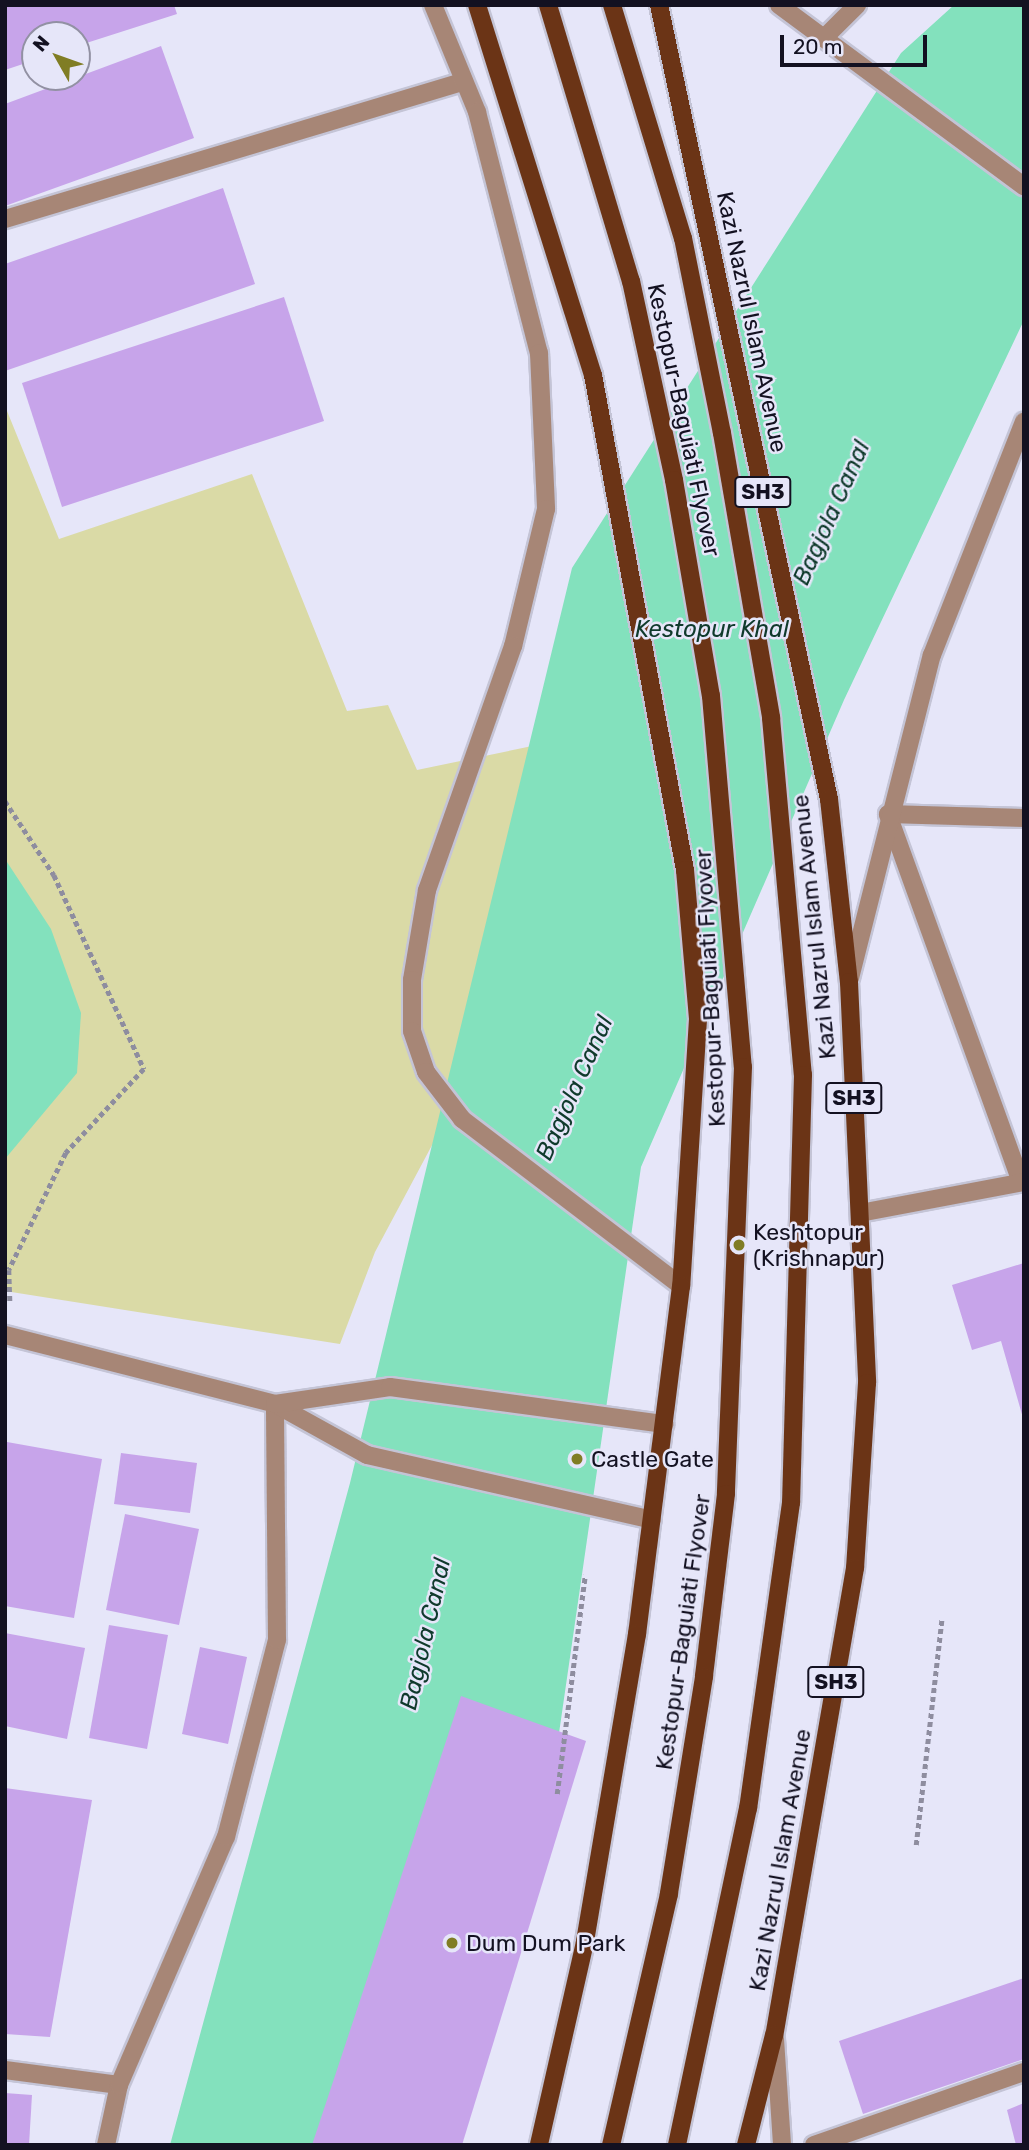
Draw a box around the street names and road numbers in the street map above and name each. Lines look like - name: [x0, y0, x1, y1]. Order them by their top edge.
- street label: Kazi Nazrul Islam Avenue: [711, 189, 793, 455]
- street label: Kestopur-Baguiati Flyover: [642, 281, 726, 559]
- road number: SH3: [733, 475, 793, 510]
- street label: Kazi Nazrul Islam Avenue: [786, 793, 842, 1061]
- street label: Kestopur-Baguiati Flyover: [689, 848, 731, 1128]
- road number: SH3: [824, 1080, 884, 1116]
- street label: Kestopur-Baguiati Flyover: [650, 1492, 716, 1772]
- road number: SH3: [806, 1664, 866, 1700]
- street label: Kazi Nazrul Islam Avenue: [743, 1726, 817, 1994]

